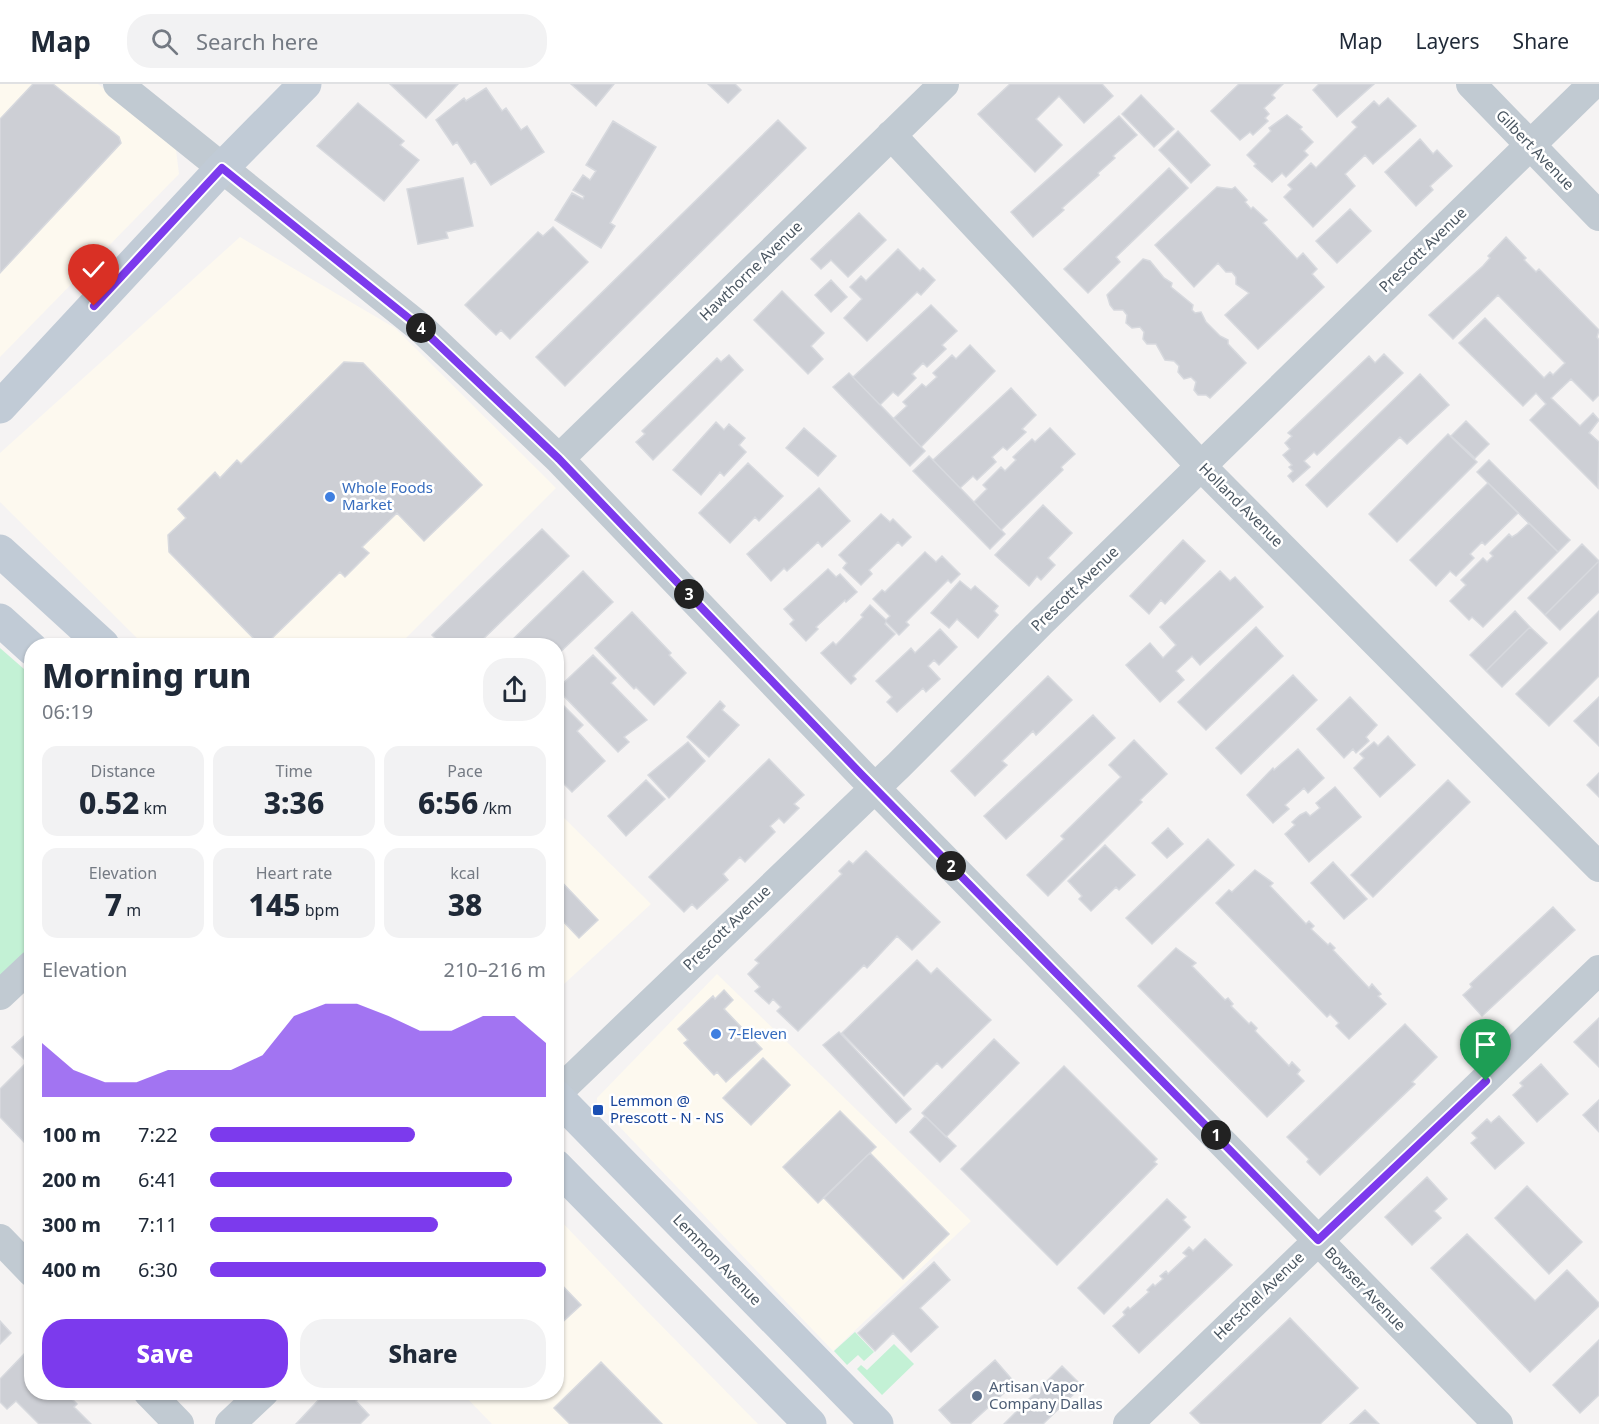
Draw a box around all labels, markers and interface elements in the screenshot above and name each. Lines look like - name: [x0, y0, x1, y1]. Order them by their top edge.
- search box: [127, 14, 547, 68]
- text: Map: [30, 22, 91, 60]
- icon: search: [148, 25, 181, 58]
- text: Search here: [196, 26, 318, 56]
- text: Map: [1339, 27, 1383, 55]
- text: Layers: [1416, 27, 1480, 55]
- text: Share: [1513, 27, 1569, 55]
- street label: Gilbert Avenue: [1492, 105, 1579, 194]
- street label: Prescott Avenue: [1374, 202, 1470, 296]
- street label: Hawthorne Avenue: [695, 216, 806, 325]
- pin: [68, 244, 119, 306]
- icon: check: [77, 253, 110, 286]
- pin: 4: [406, 313, 436, 343]
- text: 4: [416, 317, 426, 339]
- street label: Holland Avenue: [1195, 458, 1288, 551]
- place label: Whole Foods Market: [342, 477, 433, 514]
- marker: Whole Foods Market: [323, 490, 337, 504]
- street label: Prescott Avenue: [1026, 541, 1122, 635]
- pin: 3: [674, 579, 704, 609]
- text: 3: [684, 583, 694, 605]
- text: Morning run: [42, 653, 251, 698]
- button: share: [483, 658, 546, 721]
- text: 06:19: [42, 698, 93, 725]
- text: Distance: [91, 760, 155, 782]
- text: Time: [275, 760, 313, 782]
- text: Pace: [447, 760, 483, 782]
- text: 0.52: [79, 782, 139, 823]
- text: 3:36: [264, 782, 324, 823]
- text: 6:56: [418, 782, 478, 823]
- text: km: [139, 797, 167, 819]
- text: /km: [478, 797, 512, 819]
- pin: 2: [936, 851, 966, 881]
- text: 2: [946, 855, 956, 877]
- text: Elevation: [89, 862, 157, 884]
- text: Heart rate: [256, 862, 332, 884]
- text: kcal: [450, 862, 480, 884]
- street label: Prescott Avenue: [678, 880, 774, 974]
- text: 7: [105, 884, 122, 925]
- text: 145: [249, 884, 301, 925]
- text: 38: [448, 884, 482, 925]
- text: m: [122, 899, 141, 921]
- text: bpm: [301, 899, 339, 921]
- text: Elevation: [42, 956, 127, 983]
- text: 210–216 m: [443, 956, 546, 983]
- pin: [1460, 1019, 1511, 1081]
- place label: 7-Eleven: [728, 1023, 787, 1043]
- marker: 7-Eleven: [709, 1027, 723, 1041]
- icon: arrive: [1469, 1028, 1502, 1061]
- place label: Lemmon @ Prescott - N - NS: [610, 1090, 724, 1127]
- marker: Lemmon @ Prescott - N - NS: [591, 1103, 605, 1117]
- pin: 1: [1201, 1120, 1231, 1150]
- text: 100 m: [42, 1121, 101, 1148]
- text: 7:22: [138, 1121, 178, 1148]
- text: 1: [1211, 1124, 1221, 1146]
- text: 200 m: [42, 1166, 101, 1193]
- text: 6:41: [138, 1166, 178, 1193]
- street label: Lemmon Avenue: [669, 1209, 766, 1309]
- text: 300 m: [42, 1211, 101, 1238]
- text: 7:11: [138, 1211, 178, 1238]
- street label: Bowser Avenue: [1321, 1242, 1411, 1334]
- street label: Herschel Avenue: [1209, 1247, 1308, 1344]
- text: 400 m: [42, 1256, 101, 1283]
- text: 6:30: [138, 1256, 178, 1283]
- button: Save: [42, 1319, 288, 1388]
- button: Share: [300, 1319, 546, 1388]
- place label: Artisan Vapor Company Dallas: [989, 1376, 1103, 1413]
- marker: Artisan Vapor Company Dallas: [970, 1389, 984, 1403]

